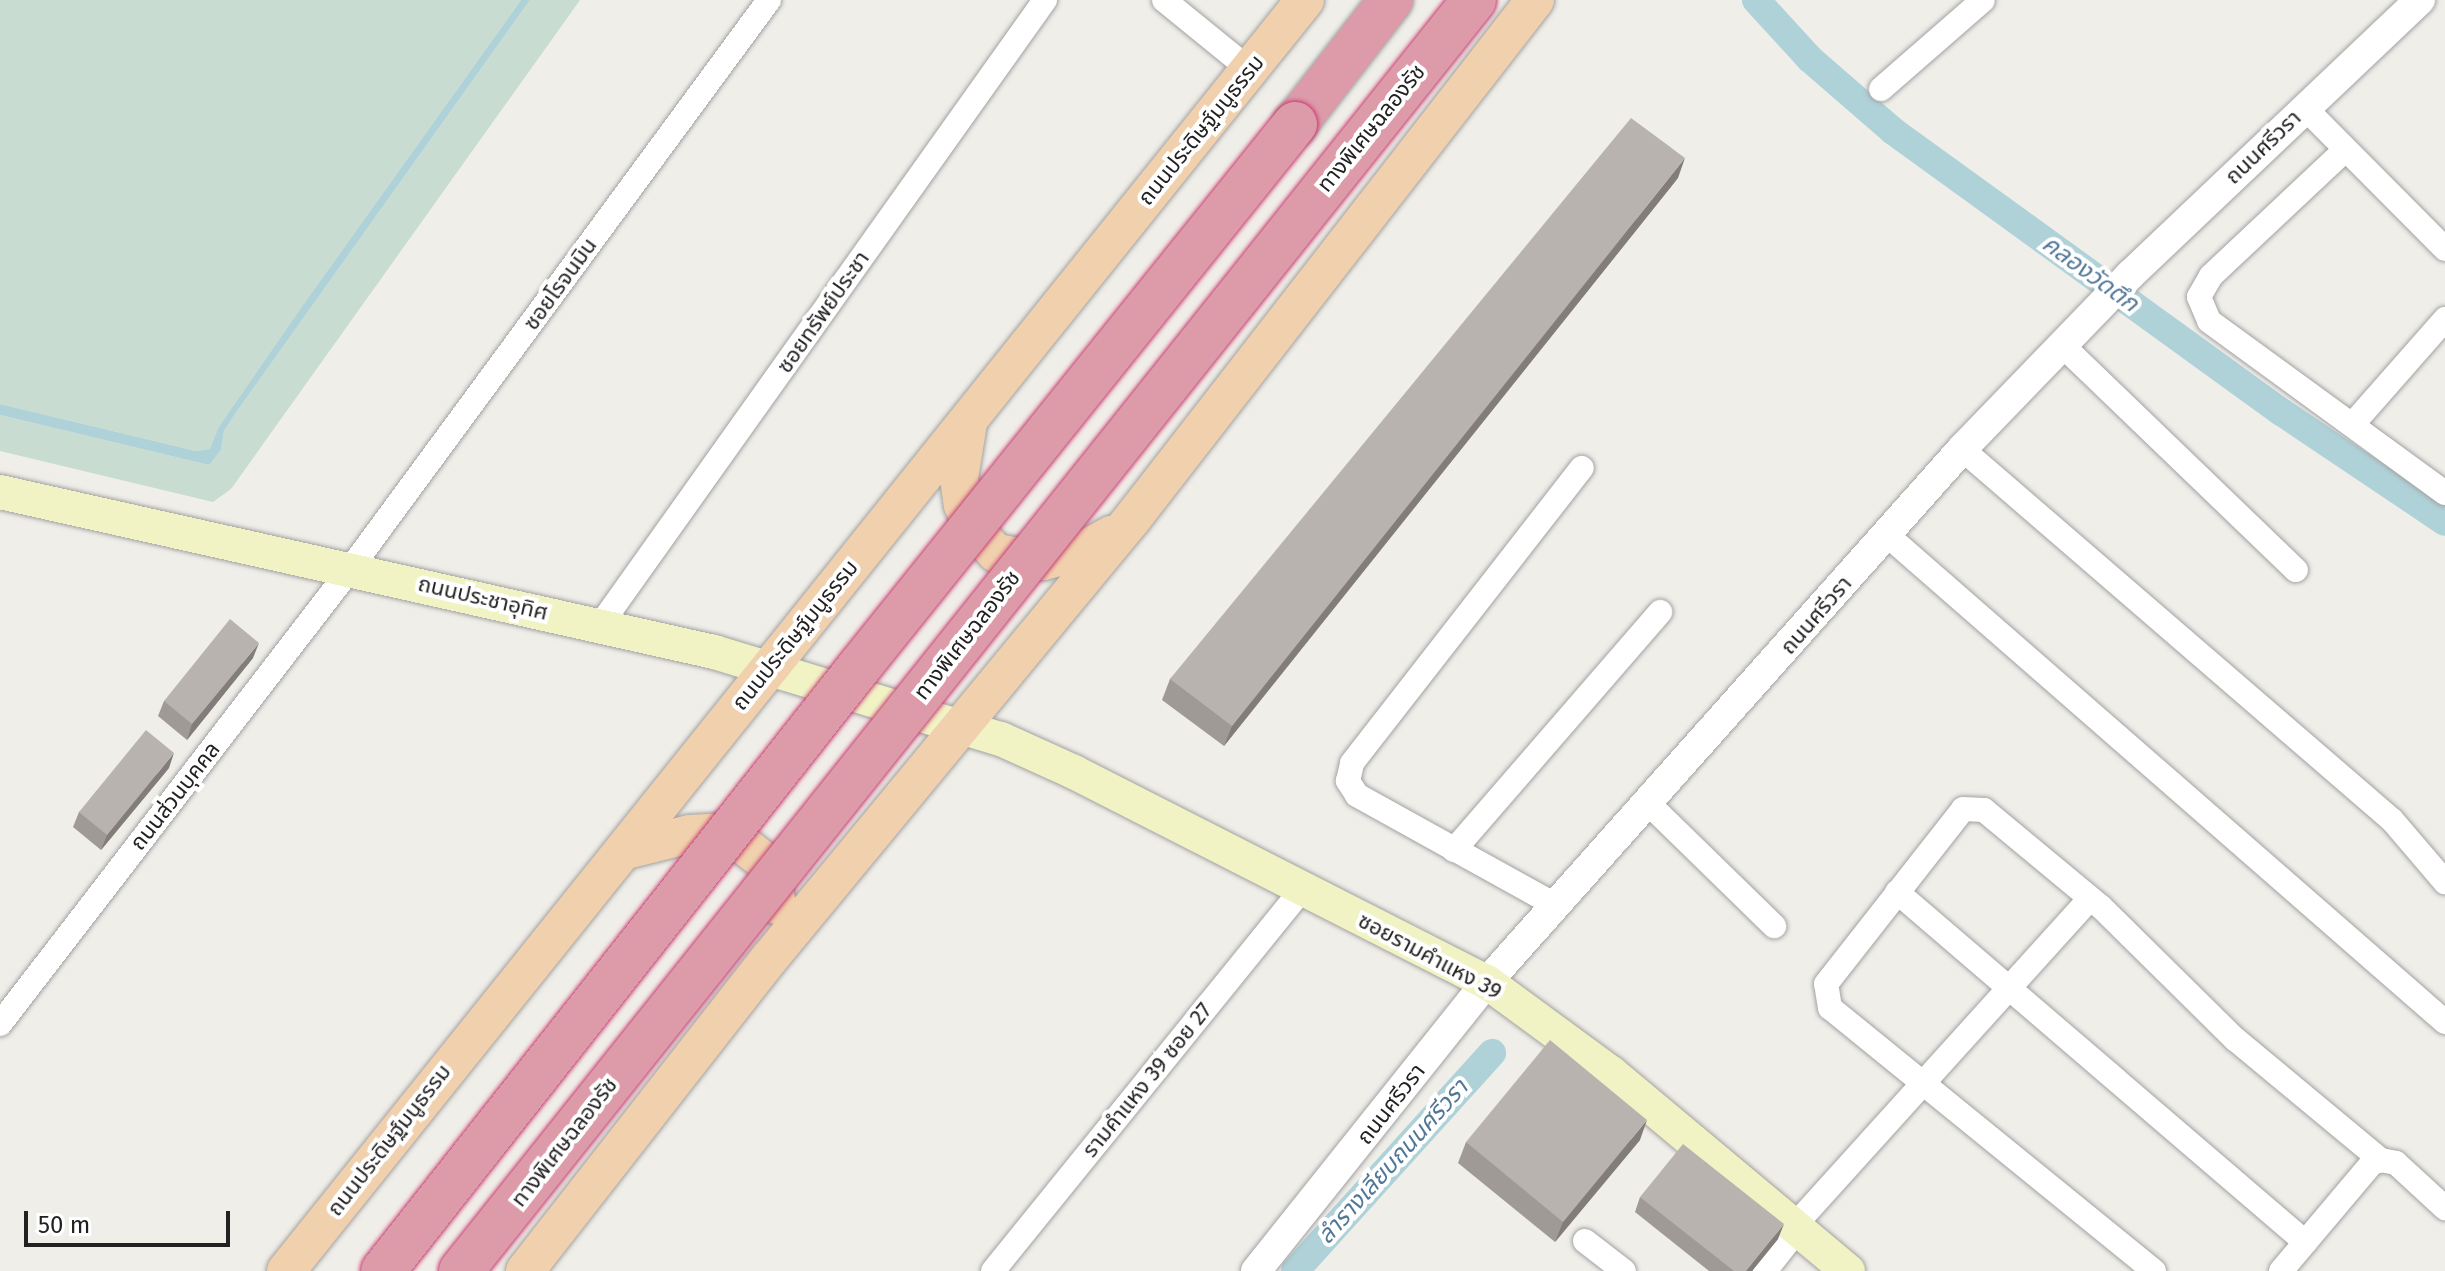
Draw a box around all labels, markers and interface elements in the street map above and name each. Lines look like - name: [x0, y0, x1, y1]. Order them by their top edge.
- street label: ถนนประดิษฐ์มนูธรรม: [1132, 50, 1270, 210]
- street label: ทางพิเศษฉลองรัช: [1311, 59, 1431, 197]
- street label: ถนนศรีวรา: [2220, 104, 2306, 190]
- water label: คลองวัดตึก: [2036, 230, 2144, 318]
- street label: ซอยโรจนมิน: [518, 233, 602, 335]
- street label: ซอยทรัพย์ประชา: [771, 246, 875, 378]
- street label: ถนนประดิษฐ์มนูธรรม: [726, 555, 864, 715]
- street label: ทางพิเศษฉลองรัช: [908, 565, 1026, 705]
- street label: ถนนประชาอุทิศ: [415, 570, 551, 626]
- street label: ถนนศรีวรา: [1775, 570, 1857, 660]
- street label: ถนนส่วนบุคคล: [125, 737, 225, 855]
- street label: ซอยรามคำแหง 39: [1354, 907, 1506, 1005]
- street label: รามคำแหง 39 ซอย 27: [1077, 997, 1217, 1163]
- street label: ถนนศรีวรา: [1351, 1058, 1431, 1150]
- street label: ถนนประดิษฐ์มนูธรรม: [322, 1059, 456, 1221]
- street label: ทางพิเศษฉลองรัช: [505, 1072, 623, 1212]
- water label: ลำรางเลียบถนนศรีวรา: [1312, 1074, 1474, 1250]
- scale bar: [28, 1195, 234, 1245]
- text: 50 m: [38, 1211, 90, 1239]

